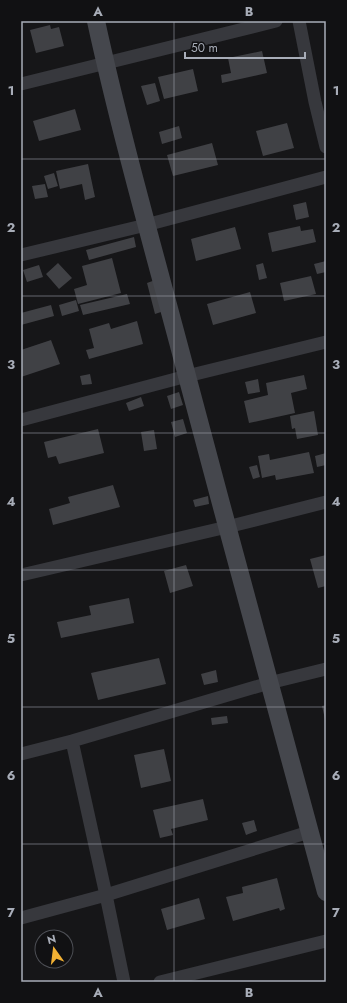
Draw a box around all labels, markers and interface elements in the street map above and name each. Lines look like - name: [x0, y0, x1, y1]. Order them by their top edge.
- text: A: [92, 2, 103, 21]
- text: B: [245, 2, 254, 21]
- scale bar: [185, 34, 305, 60]
- text: 50 m: [191, 39, 218, 57]
- text: 1: [8, 81, 14, 100]
- text: 1: [333, 81, 339, 100]
- text: 2: [7, 218, 15, 237]
- text: 2: [332, 218, 340, 237]
- text: 3: [7, 355, 15, 374]
- text: 3: [332, 355, 340, 374]
- text: 4: [6, 492, 16, 511]
- text: 4: [331, 492, 341, 511]
- text: 5: [7, 629, 15, 648]
- text: 5: [332, 629, 340, 648]
- text: 6: [7, 766, 16, 785]
- text: 6: [332, 766, 341, 785]
- text: 7: [7, 903, 15, 922]
- text: 7: [332, 903, 340, 922]
- north arrow: [34, 929, 74, 969]
- text: N: [45, 930, 58, 948]
- text: A: [92, 983, 103, 1002]
- text: B: [245, 983, 254, 1002]

